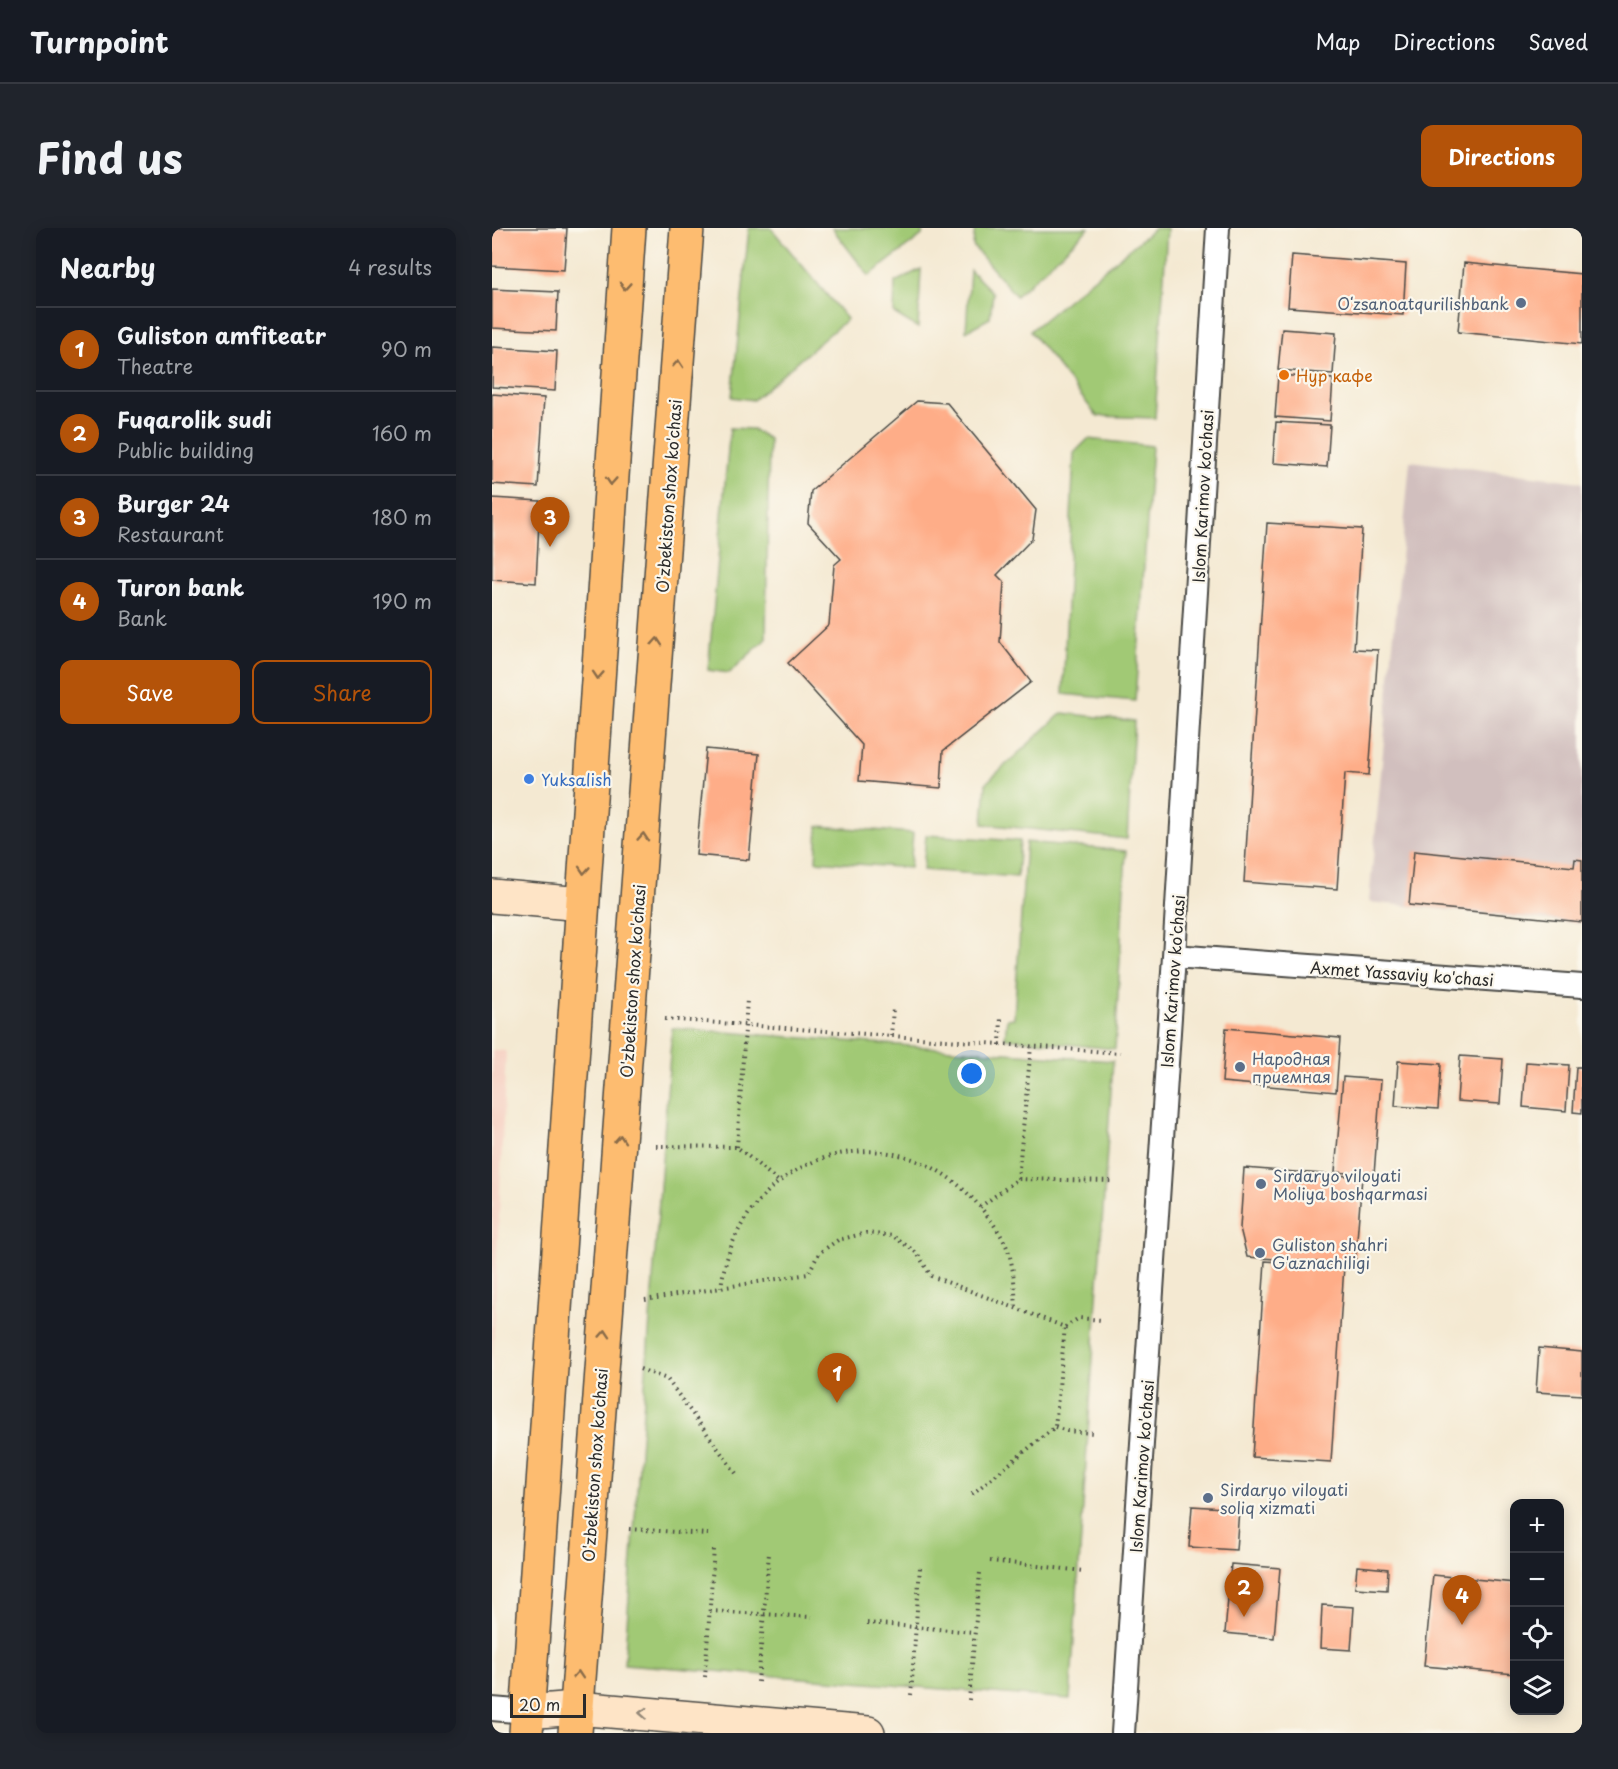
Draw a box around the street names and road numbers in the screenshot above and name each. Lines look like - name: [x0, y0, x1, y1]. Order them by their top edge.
- street label: O'zbekiston shox ko'chasi: [649, 398, 687, 594]
- street label: Islom Karimov ko'chasi: [1185, 409, 1219, 583]
- street label: O'zbekiston shox ko'chasi: [613, 883, 651, 1079]
- street label: Islom Karimov ko'chasi: [1154, 894, 1190, 1068]
- street label: Axmet Yassaviy ko'chasi: [1309, 955, 1495, 991]
- street label: O'zbekiston shox ko'chasi: [575, 1367, 613, 1563]
- street label: Islom Karimov ko'chasi: [1123, 1379, 1159, 1553]

